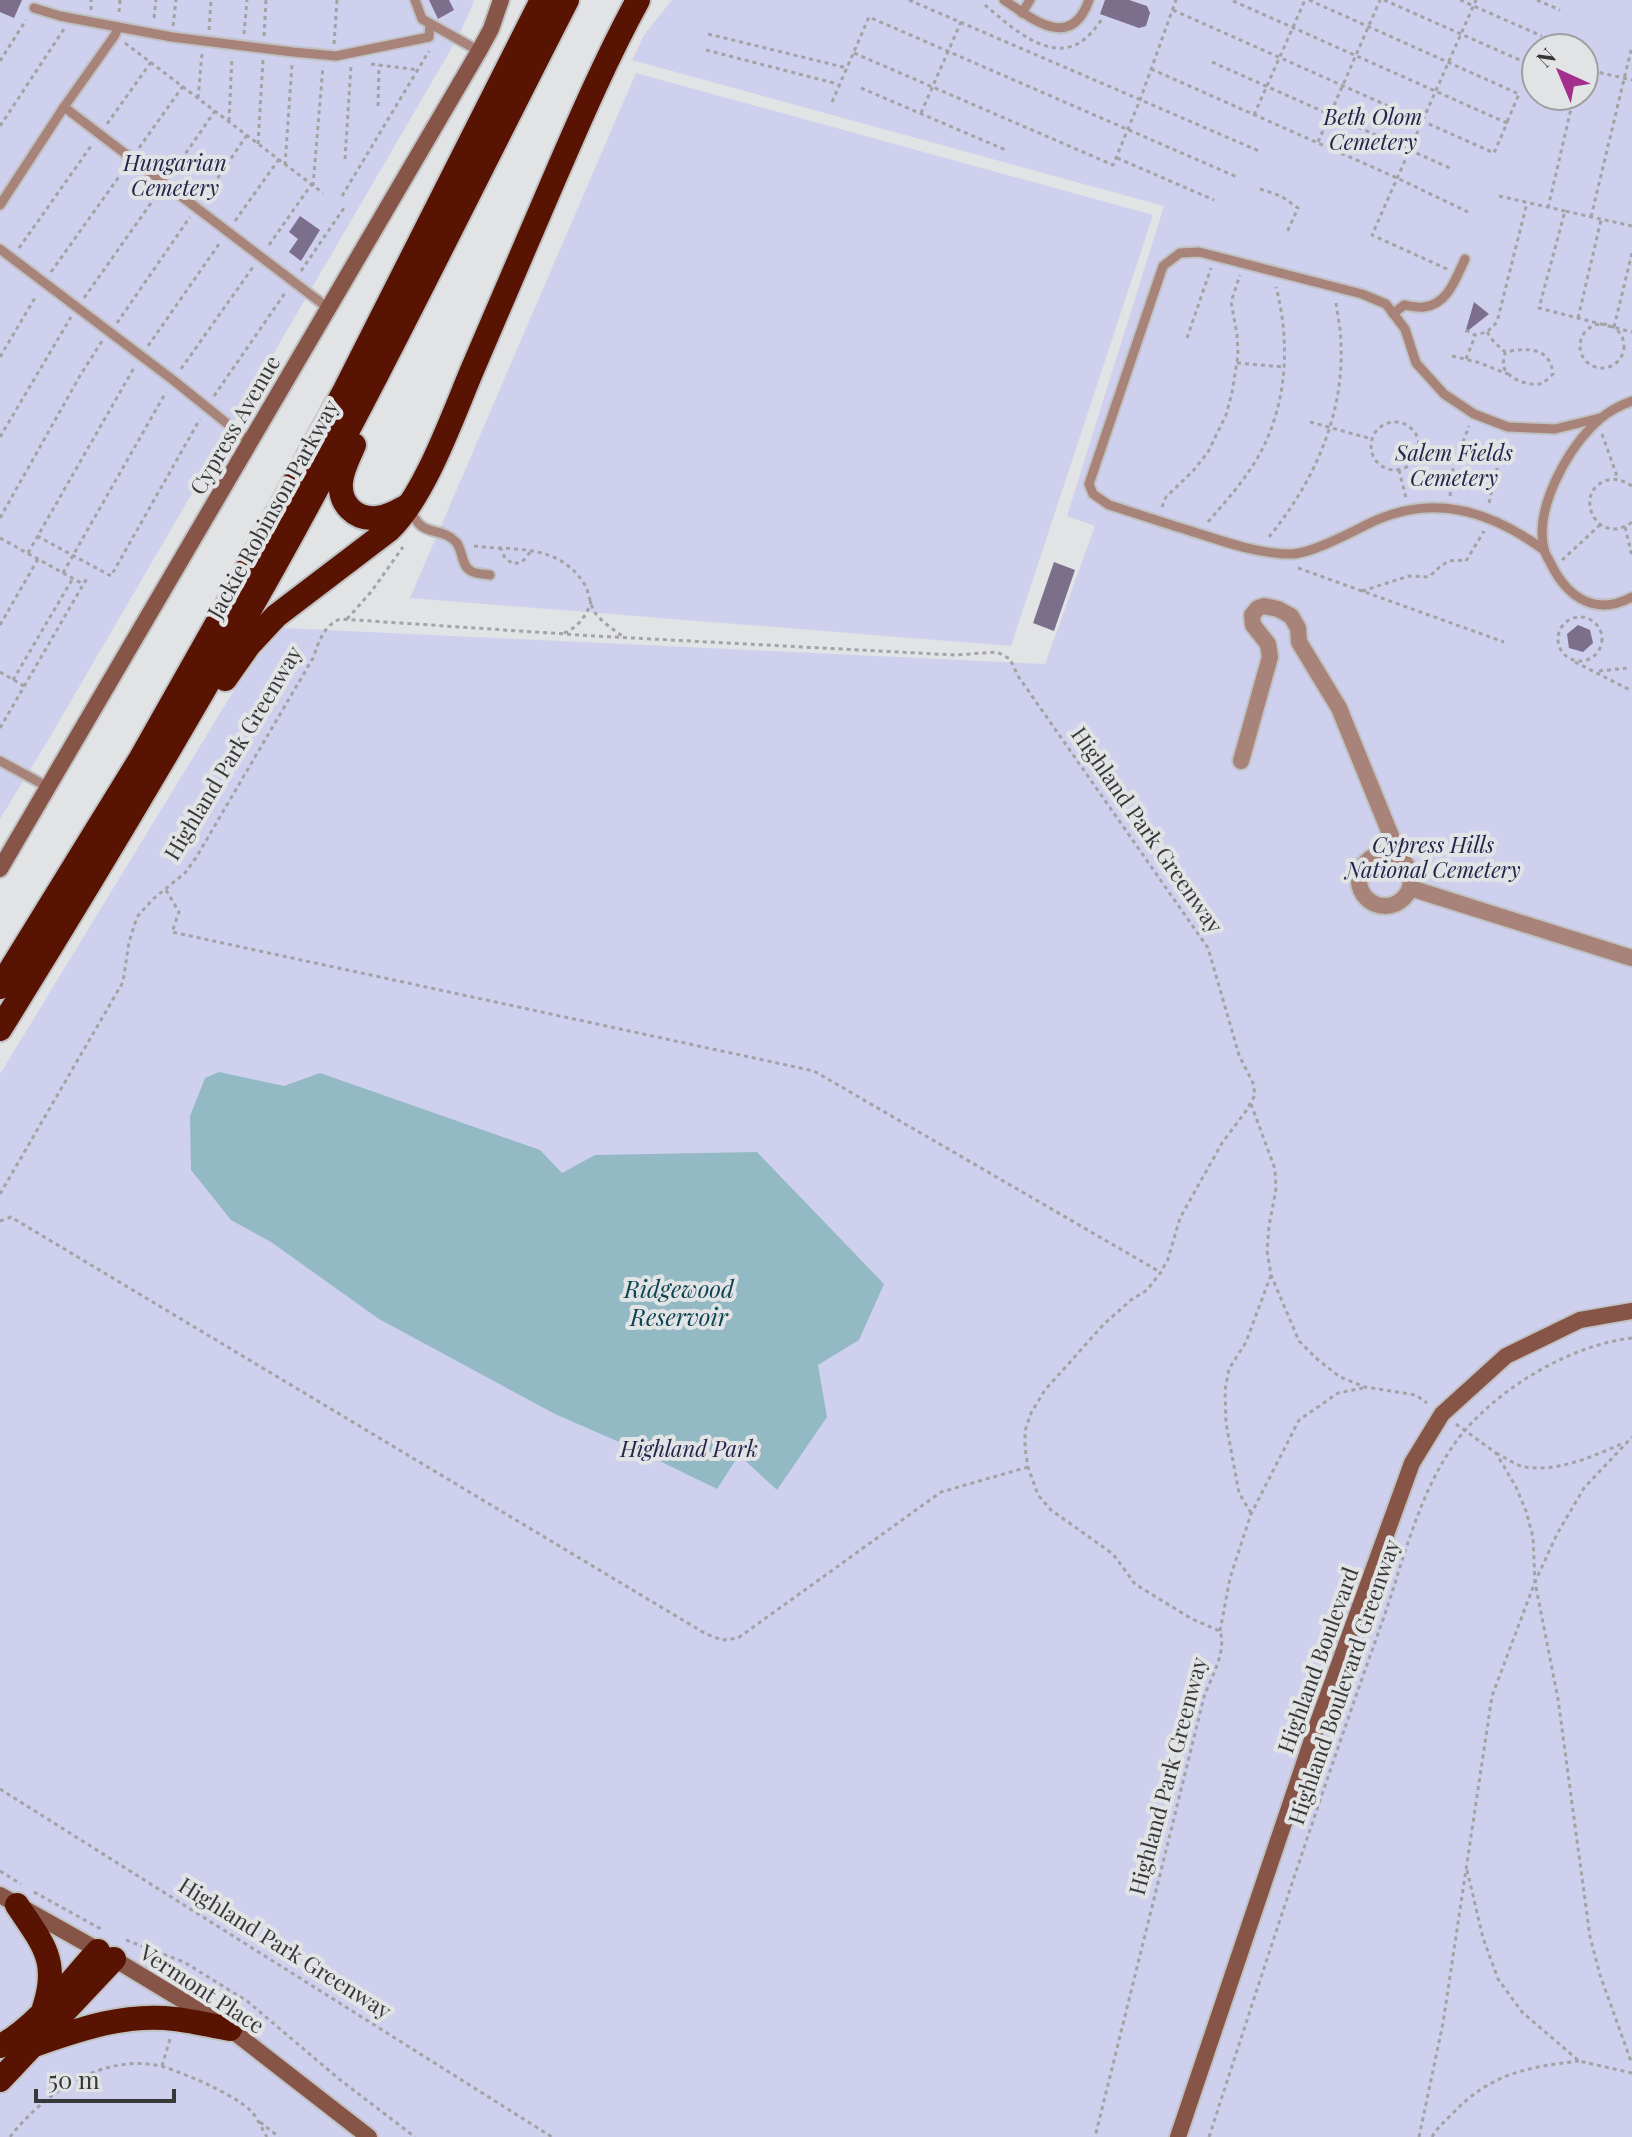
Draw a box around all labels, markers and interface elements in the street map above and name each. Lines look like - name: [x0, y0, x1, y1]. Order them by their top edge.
- north arrow: [1520, 32, 1600, 112]
- text: N: [1529, 41, 1562, 73]
- park label: Beth Olom Cemetery: [1323, 101, 1422, 156]
- park label: Hungarian Cemetery: [122, 147, 227, 202]
- street label: Cypress Avenue: [182, 349, 286, 500]
- street label: Jackie Robinson Parkway: [199, 394, 345, 624]
- park label: Salem Fields Cemetery: [1394, 437, 1513, 492]
- street label: Highland Park Greenway: [156, 640, 308, 865]
- street label: Highland Park Greenway: [1065, 720, 1230, 939]
- park label: Cypress Hills National Cemetery: [1343, 829, 1521, 884]
- water label: Ridgewood Reservoir: [623, 1272, 735, 1332]
- park label: Highland Park: [619, 1433, 758, 1463]
- street label: Highland Boulevard Greenway: [1280, 1535, 1406, 1828]
- street label: Highland Boulevard: [1270, 1562, 1365, 1757]
- street label: Highland Park Greenway: [1121, 1653, 1213, 1898]
- street label: Highland Park Greenway: [174, 1869, 398, 2025]
- street label: Vermont Place: [134, 1936, 271, 2040]
- scale bar: [36, 2053, 174, 2103]
- text: 50 m: [48, 2063, 100, 2095]

